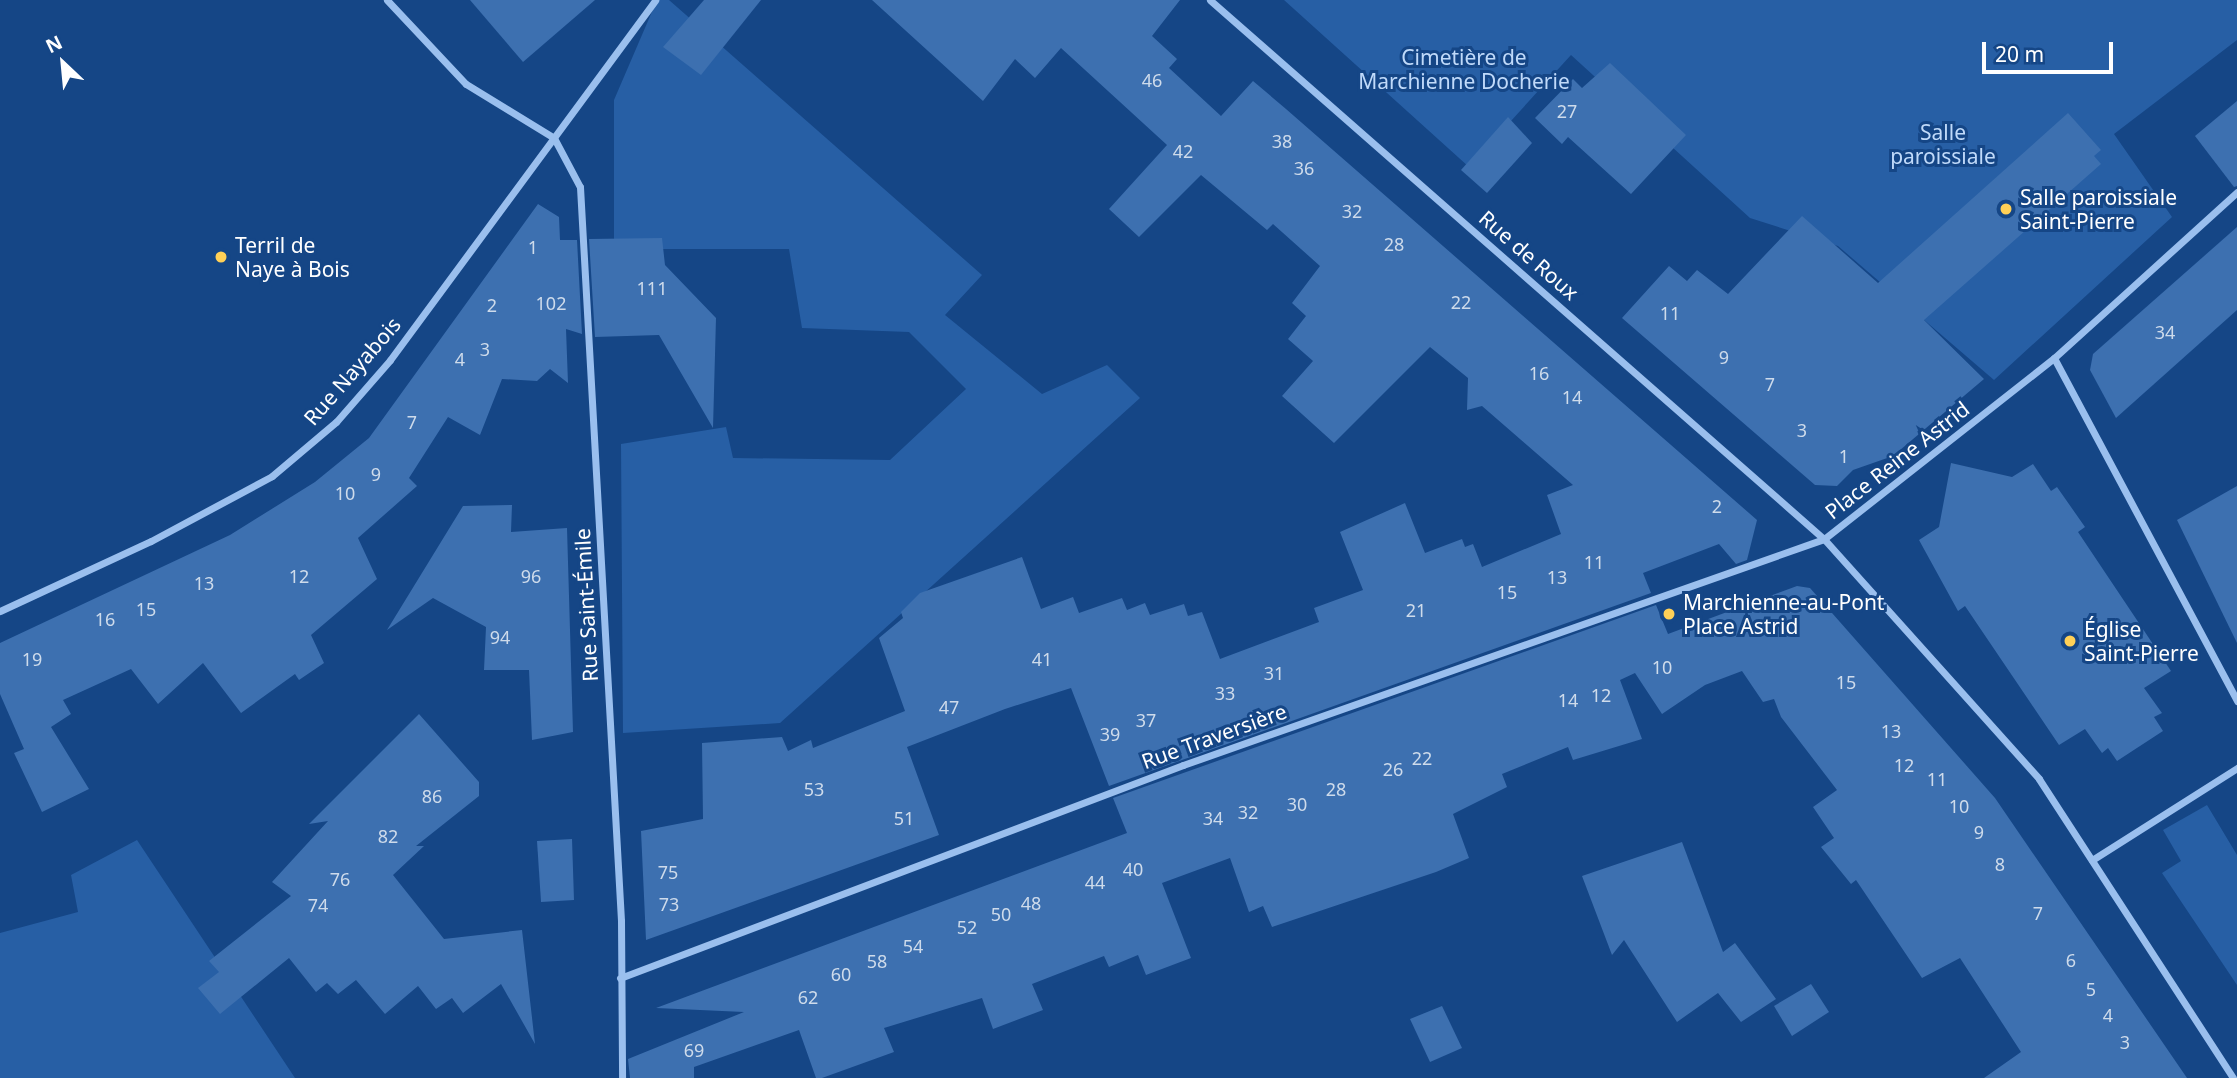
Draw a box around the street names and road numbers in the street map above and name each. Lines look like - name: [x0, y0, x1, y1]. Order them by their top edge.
- street label: Rue de Roux: [1474, 205, 1584, 305]
- street label: Rue Nayabois: [298, 312, 406, 430]
- street label: Place Reine Astrid: [1820, 396, 1974, 524]
- street label: Rue Saint-Émile: [569, 528, 603, 682]
- street label: Rue Traversière: [1138, 698, 1290, 774]

